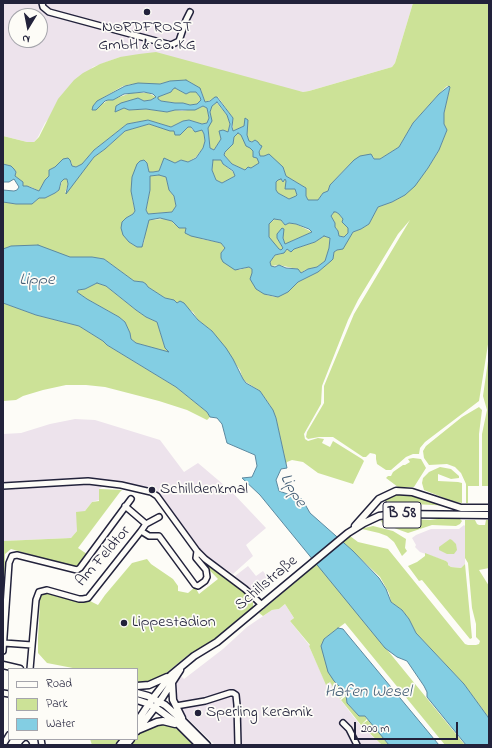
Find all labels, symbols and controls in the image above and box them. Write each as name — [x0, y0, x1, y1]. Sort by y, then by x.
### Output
marker: NORDFROST GmbH & Co. KG — [142, 7, 152, 17]
north arrow — [8, 8, 48, 48]
place label: NORDFROST GmbH & Co. KG — [98, 18, 196, 56]
text: N — [21, 30, 31, 47]
water label: Lippe — [19, 271, 55, 291]
water label: Lippe — [274, 471, 310, 511]
place label: Schilldenkmal — [160, 480, 248, 500]
marker: Schilldenkmal — [147, 485, 157, 495]
road number: B 58 — [383, 502, 421, 528]
street label: Am Feldtor — [72, 523, 136, 591]
street label: Schillstraße — [232, 552, 302, 616]
place label: Lippestadion — [132, 613, 216, 633]
marker: Lippestadion — [119, 618, 129, 628]
legend — [8, 668, 138, 740]
text: Road — [46, 675, 72, 693]
water label: Hafen Wesel — [324, 683, 412, 703]
text: Park — [46, 695, 68, 713]
place label: Sperling Keramik — [206, 703, 313, 723]
marker: Sperling Keramik — [193, 708, 203, 718]
scale bar — [356, 714, 460, 740]
text: Water — [46, 715, 75, 733]
text: 200 m — [361, 720, 390, 738]

